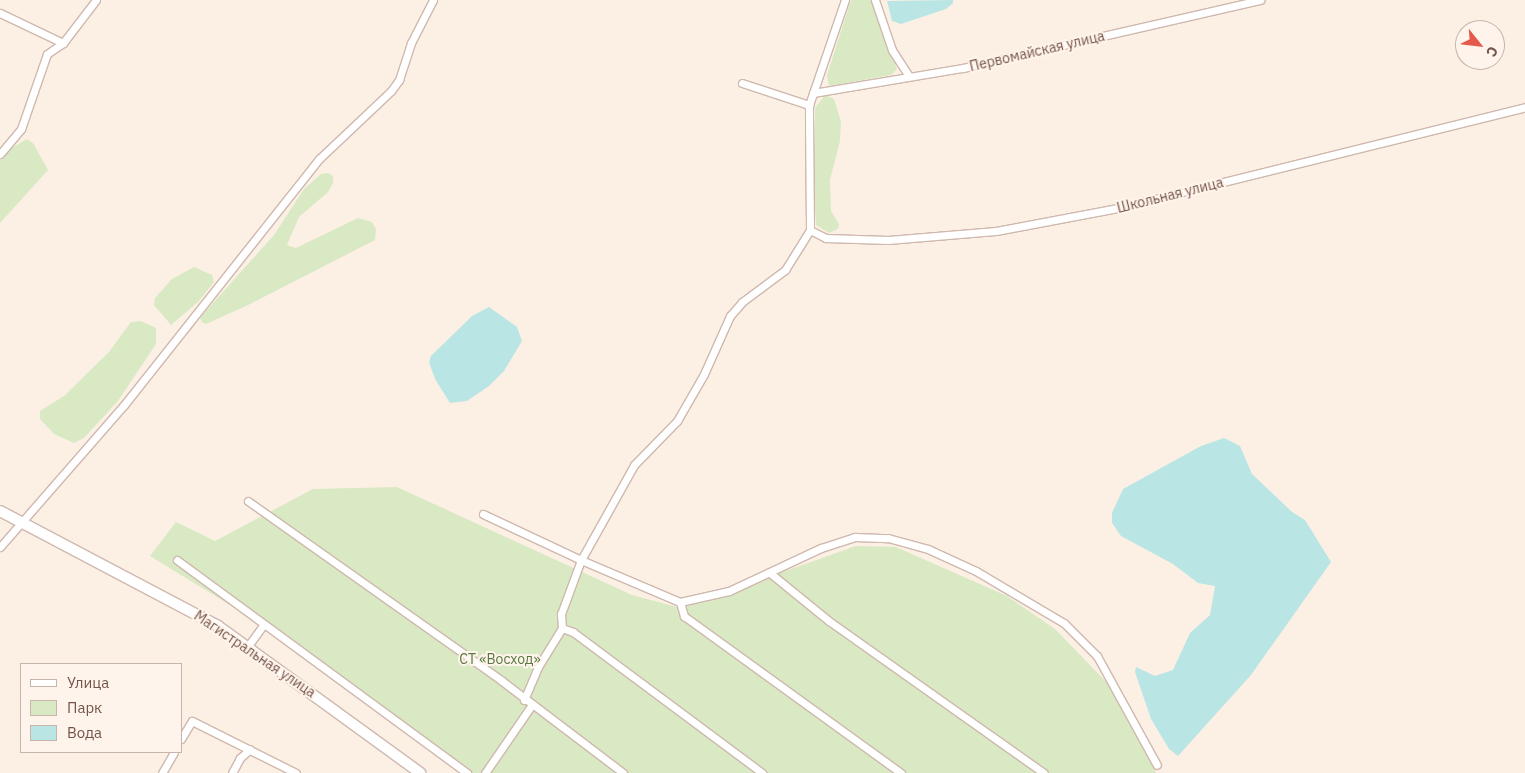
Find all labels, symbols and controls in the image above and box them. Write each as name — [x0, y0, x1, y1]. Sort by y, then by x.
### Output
north arrow — [1455, 20, 1505, 70]
street label: Первомайская улица — [968, 27, 1106, 75]
text: С — [1482, 43, 1502, 60]
street label: Школьная улица — [1115, 174, 1225, 216]
street label: Магистральная улица — [191, 607, 319, 701]
park label: СТ «Восход» — [459, 651, 541, 667]
legend — [20, 663, 182, 753]
text: Улица — [67, 673, 109, 692]
text: Парк — [67, 698, 102, 717]
text: Вода — [67, 723, 102, 742]

